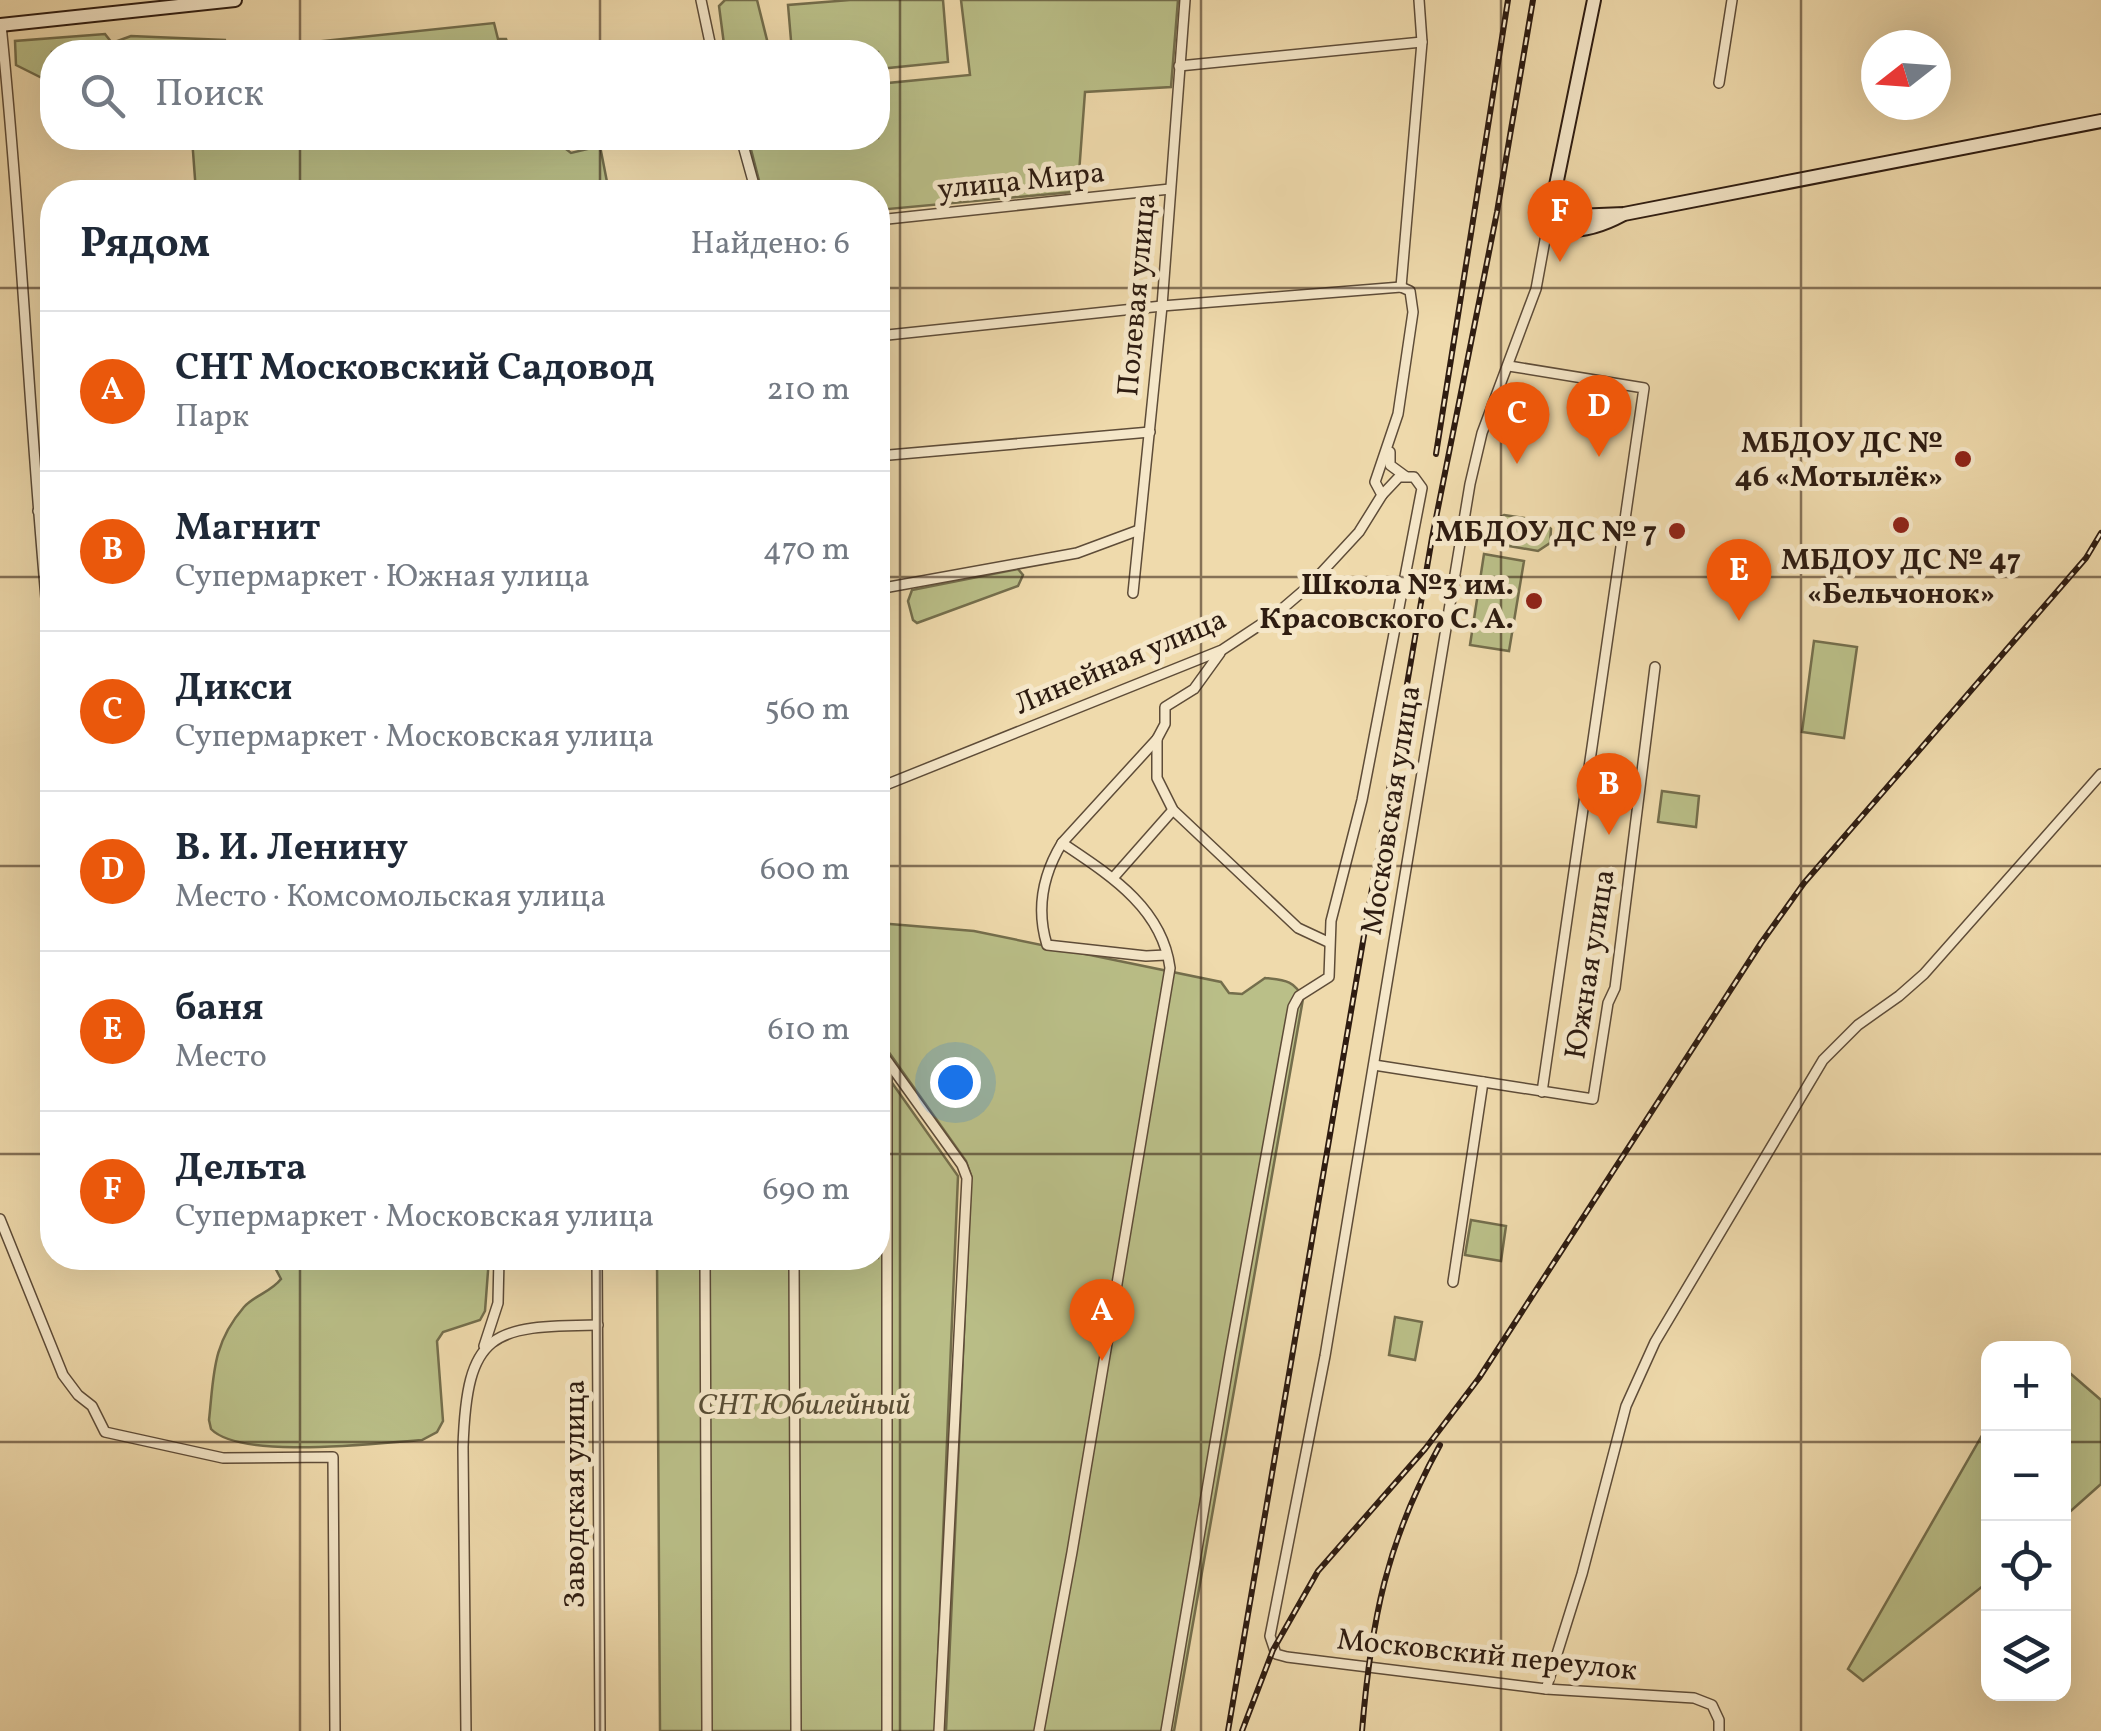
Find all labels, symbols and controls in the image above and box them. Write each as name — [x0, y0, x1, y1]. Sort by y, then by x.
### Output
north arrow — [1861, 30, 1951, 120]
search box — [40, 40, 890, 150]
icon: search — [75, 68, 130, 123]
text: Поиск — [155, 69, 264, 122]
street label: улица Мира — [936, 152, 1107, 212]
pin: F — [1528, 180, 1592, 262]
street label: Полевая улица — [1108, 192, 1168, 398]
text: Рядом — [80, 216, 210, 275]
text: Найдено: 6 — [691, 223, 850, 267]
text: СНТ Московский Садовод — [175, 343, 654, 396]
text: A — [101, 369, 124, 413]
text: 210 m — [766, 369, 850, 413]
pin: D — [1566, 374, 1632, 457]
pin: C — [1484, 382, 1550, 464]
text: Парк — [175, 396, 249, 440]
place label: МБДОУ ДC № 46 «Мотылёк» — [1735, 423, 1943, 499]
marker: МБДОУ ДC № 46 «Мотылёк» — [1952, 448, 1974, 470]
text: Магнит — [175, 503, 321, 556]
place label: МБДОУ ДС № 7 — [1435, 512, 1657, 554]
marker: МБДОУ ДС № 47 «Бельчонок» — [1890, 514, 1912, 536]
marker: МБДОУ ДС № 7 — [1666, 520, 1688, 542]
text: B — [102, 529, 123, 573]
text: 470 m — [763, 529, 850, 573]
pin: E — [1706, 538, 1772, 621]
place label: МБДОУ ДС № 47 «Бельчонок» — [1781, 540, 2021, 616]
text: Супермаркет · Южная улица — [175, 556, 590, 600]
place label: Школа №3 им. Красовского С. А. — [1259, 565, 1514, 641]
marker: Школа №3 им. Красовского С. А. — [1523, 590, 1545, 612]
street label: Линейная улица — [1008, 599, 1233, 726]
text: Дикси — [175, 663, 293, 716]
street label: Московская улица — [1352, 683, 1432, 938]
text: C — [102, 689, 123, 733]
text: 560 m — [764, 689, 850, 733]
text: Супермаркет · Московская улица — [175, 716, 654, 760]
pin: B — [1576, 752, 1642, 835]
text: В. И. Ленину — [175, 823, 408, 876]
text: D — [101, 849, 124, 893]
text: 600 m — [760, 849, 850, 893]
street label: Южная улица — [1555, 866, 1627, 1062]
text: Место · Комсомольская улица — [175, 876, 606, 920]
text: баня — [175, 983, 264, 1036]
text: E — [102, 1009, 123, 1053]
text: 610 m — [767, 1009, 850, 1053]
text: Место — [175, 1036, 267, 1080]
your location — [930, 1057, 981, 1108]
text: Дельта — [175, 1143, 307, 1196]
text: F — [103, 1169, 122, 1213]
text: 690 m — [763, 1169, 850, 1213]
text: Супермаркет · Московская улица — [175, 1196, 654, 1240]
pin: A — [1070, 1278, 1134, 1361]
map controls — [1981, 1341, 2071, 1701]
button: + — [1981, 1341, 2071, 1431]
street label: Заводская улица — [555, 1380, 597, 1608]
park label: СНТ Юбилейный — [697, 1385, 911, 1427]
button: − — [1981, 1431, 2071, 1521]
button: locate — [1981, 1521, 2071, 1611]
button: layers — [1981, 1611, 2071, 1701]
street label: Московский переулок — [1335, 1619, 1639, 1693]

